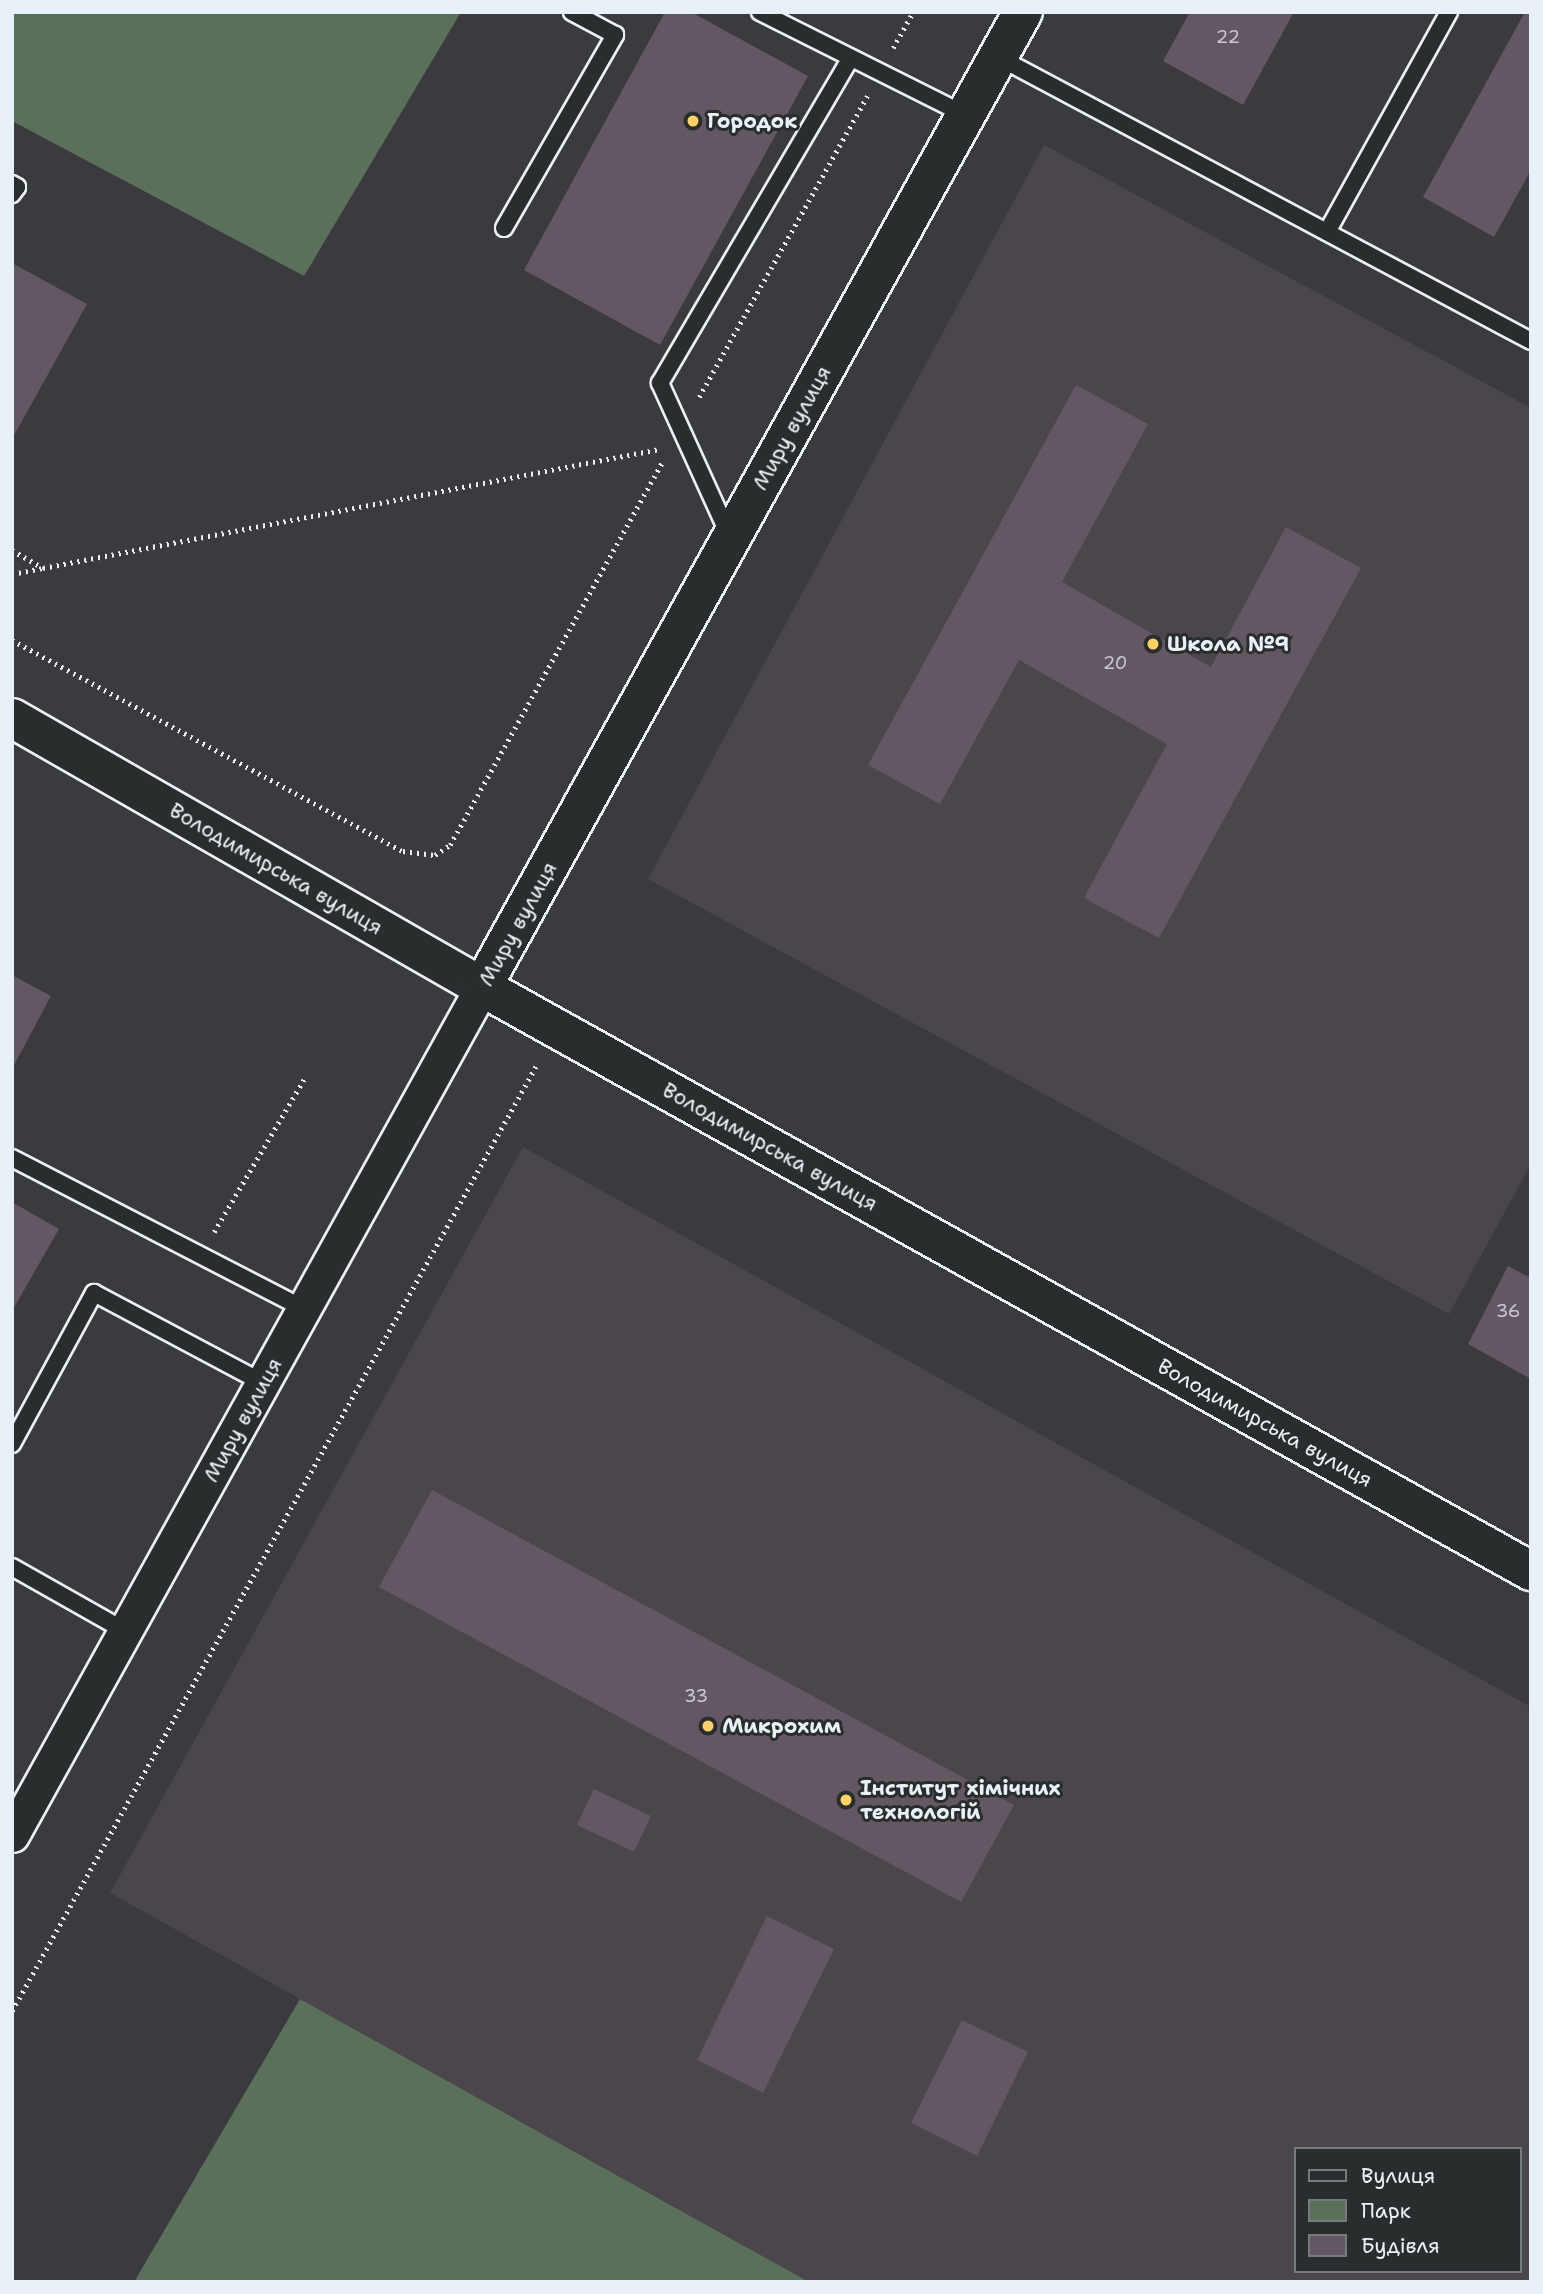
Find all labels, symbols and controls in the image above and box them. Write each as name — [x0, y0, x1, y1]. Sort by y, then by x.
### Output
house number: 22 — [1216, 26, 1240, 48]
place label: Городок — [707, 108, 797, 134]
marker: Городок — [685, 113, 701, 129]
street label: Миру вулиця — [748, 362, 836, 494]
place label: Школа №9 — [1167, 631, 1289, 657]
marker: Школа №9 — [1145, 636, 1161, 652]
house number: 20 — [1103, 652, 1127, 674]
street label: Володимирська вулиця — [165, 798, 387, 940]
street label: Миру вулиця — [474, 858, 562, 990]
street label: Володимирська вулиця — [658, 1077, 882, 1217]
house number: 36 — [1496, 1300, 1520, 1322]
street label: Володимирська вулиця — [1153, 1353, 1377, 1493]
street label: Миру вулиця — [199, 1354, 287, 1486]
house number: 33 — [684, 1685, 708, 1707]
place label: Микрохим — [722, 1713, 841, 1739]
marker: Микрохим — [700, 1718, 716, 1734]
place label: Інститут хімічних технологій — [860, 1775, 1061, 1825]
marker: Інститут хімічних технологій — [838, 1792, 854, 1808]
legend — [1294, 2147, 1522, 2273]
text: Вулиця — [1361, 2162, 1435, 2190]
text: Парк — [1361, 2197, 1411, 2225]
text: Будівля — [1361, 2232, 1440, 2260]

